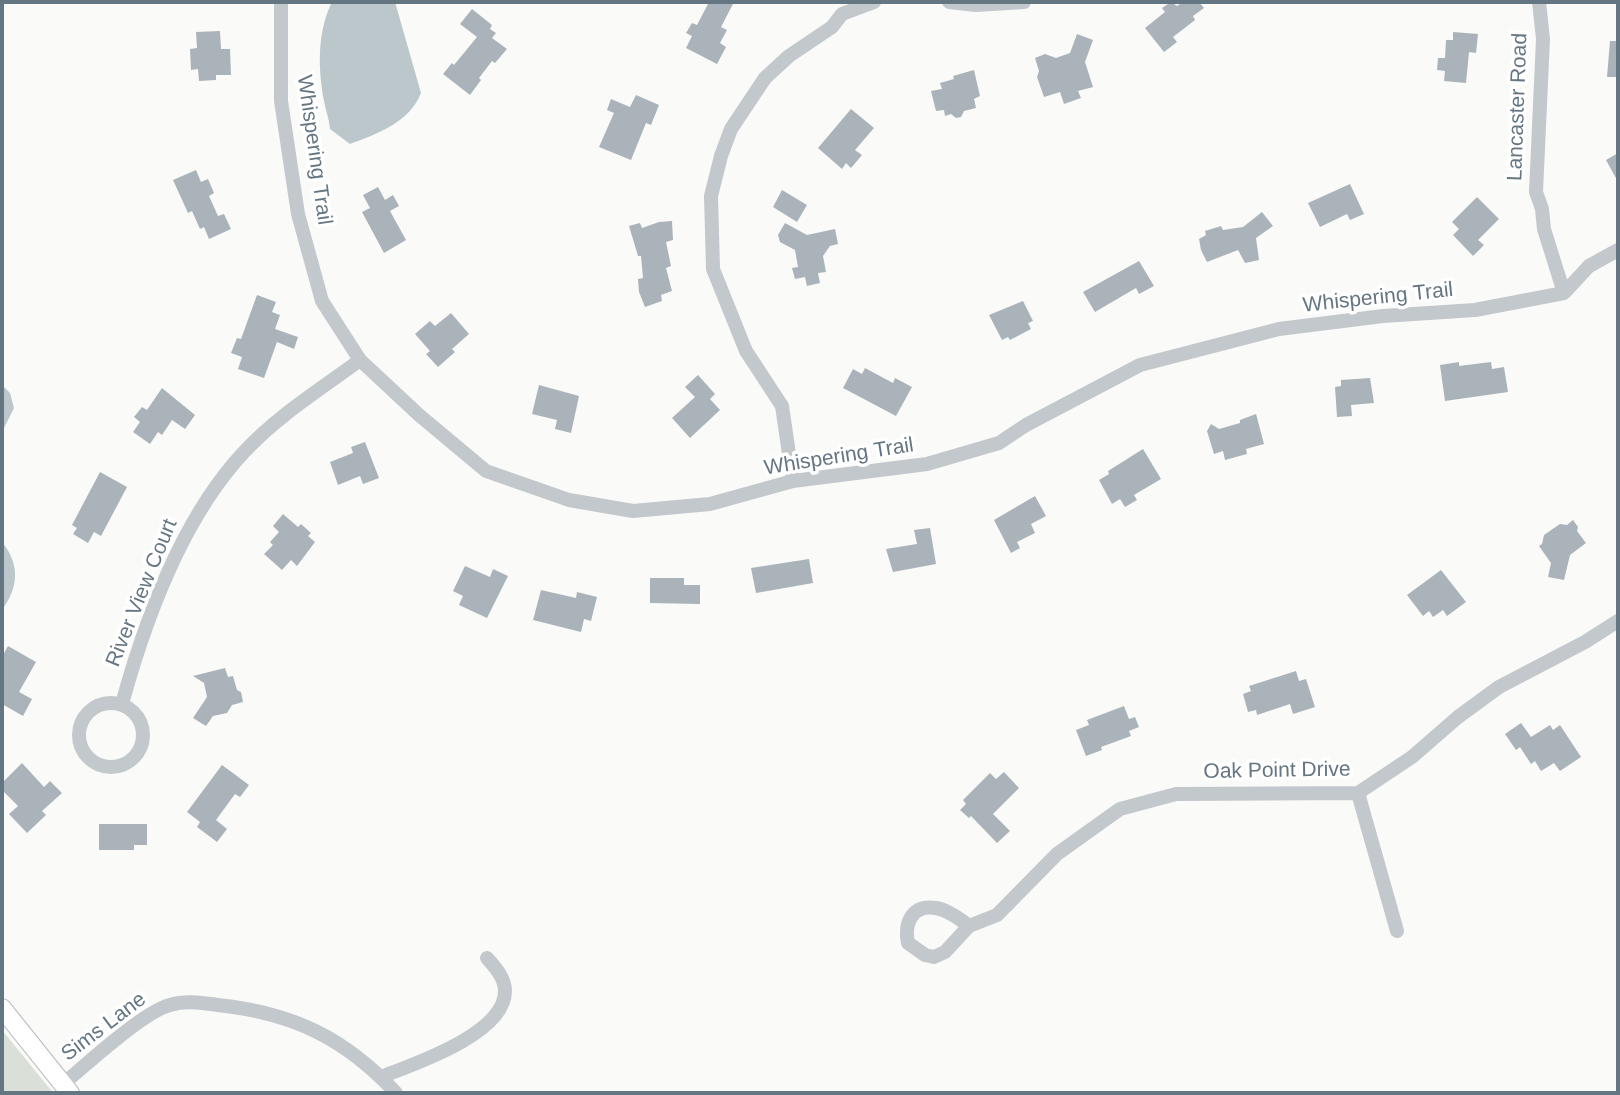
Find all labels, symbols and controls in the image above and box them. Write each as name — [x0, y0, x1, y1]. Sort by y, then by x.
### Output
street label: Lancaster Road — [1503, 32, 1533, 182]
street label: Whispering Trail — [291, 74, 337, 226]
street label: Whispering Trail — [1302, 278, 1454, 318]
street label: Whispering Trail — [762, 433, 916, 481]
street label: River View Court — [101, 515, 183, 671]
street label: Oak Point Drive — [1203, 757, 1351, 785]
street label: Sims Lane — [57, 987, 151, 1067]

